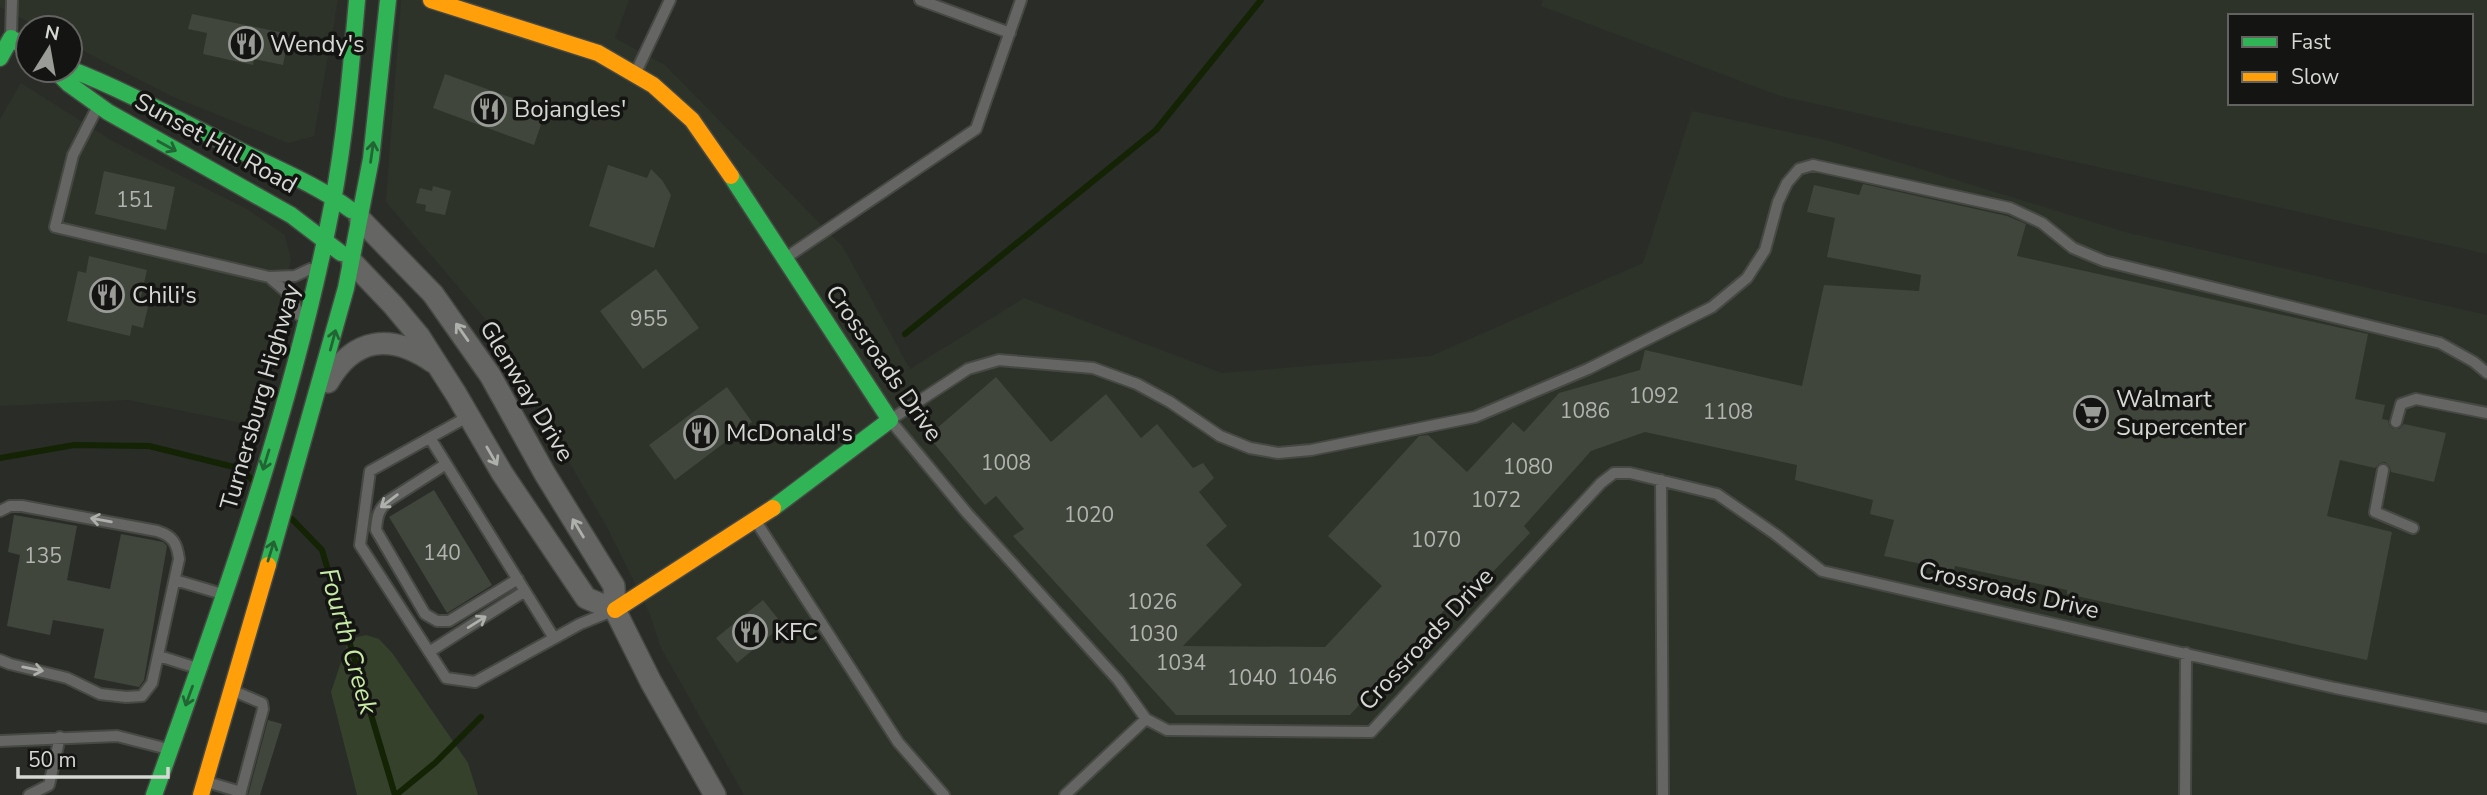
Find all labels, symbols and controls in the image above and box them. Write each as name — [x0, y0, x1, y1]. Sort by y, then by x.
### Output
north arrow — [14, 14, 84, 84]
legend — [2228, 14, 2473, 105]
text: N — [43, 19, 62, 47]
restaurant icon: Wendy's — [227, 25, 265, 63]
place label: Wendy's — [270, 28, 365, 60]
text: Fast — [2291, 28, 2331, 56]
text: Slow — [2291, 63, 2340, 91]
street label: Sunset Hill Road — [129, 85, 303, 201]
restaurant icon: Bojangles' — [470, 90, 508, 128]
place label: Bojangles' — [514, 93, 626, 125]
one-way arrow — [156, 140, 177, 153]
one-way arrow — [365, 141, 378, 164]
house number: 151 — [116, 186, 154, 214]
restaurant icon: Chili's — [88, 276, 126, 314]
street label: Crossroads Drive — [818, 278, 950, 448]
place label: Chili's — [132, 279, 197, 311]
street label: Turnersburg Highway — [212, 280, 308, 514]
house number: 955 — [630, 305, 668, 333]
street label: Glenway Drive — [472, 315, 582, 467]
one-way arrow — [455, 323, 469, 342]
one-way arrow — [327, 329, 340, 351]
house number: 1092 — [1629, 382, 1679, 410]
place label: Walmart Supercenter — [2116, 383, 2247, 443]
supermarket icon: Walmart Supercenter — [2072, 394, 2110, 432]
house number: 1086 — [1560, 397, 1610, 425]
house number: 1108 — [1703, 398, 1753, 426]
restaurant icon: McDonald's — [682, 414, 720, 452]
place label: McDonald's — [726, 417, 853, 449]
one-way arrow — [485, 445, 499, 465]
one-way arrow — [259, 449, 272, 471]
house number: 1008 — [981, 449, 1031, 477]
house number: 1080 — [1503, 453, 1553, 481]
house number: 1072 — [1471, 486, 1521, 514]
one-way arrow — [381, 494, 399, 509]
house number: 1020 — [1064, 501, 1114, 529]
one-way arrow — [90, 513, 113, 526]
one-way arrow — [571, 518, 585, 538]
house number: 1070 — [1411, 526, 1461, 554]
house number: 140 — [423, 539, 461, 567]
one-way arrow — [266, 540, 279, 562]
house number: 135 — [24, 542, 62, 570]
street label: Crossroads Drive — [1916, 554, 2102, 626]
street label: Crossroads Drive — [1352, 561, 1500, 717]
water label: Fourth Creek — [311, 564, 386, 719]
house number: 1026 — [1127, 588, 1177, 616]
restaurant icon: KFC — [731, 613, 769, 651]
one-way arrow — [467, 614, 486, 629]
place label: KFC — [774, 616, 818, 648]
house number: 1030 — [1128, 620, 1178, 648]
house number: 1034 — [1156, 649, 1206, 677]
one-way arrow — [21, 663, 44, 676]
house number: 1046 — [1287, 663, 1337, 691]
house number: 1040 — [1227, 664, 1277, 692]
one-way arrow — [182, 684, 194, 706]
scale bar — [18, 736, 168, 780]
text: 50 m — [28, 746, 77, 774]

